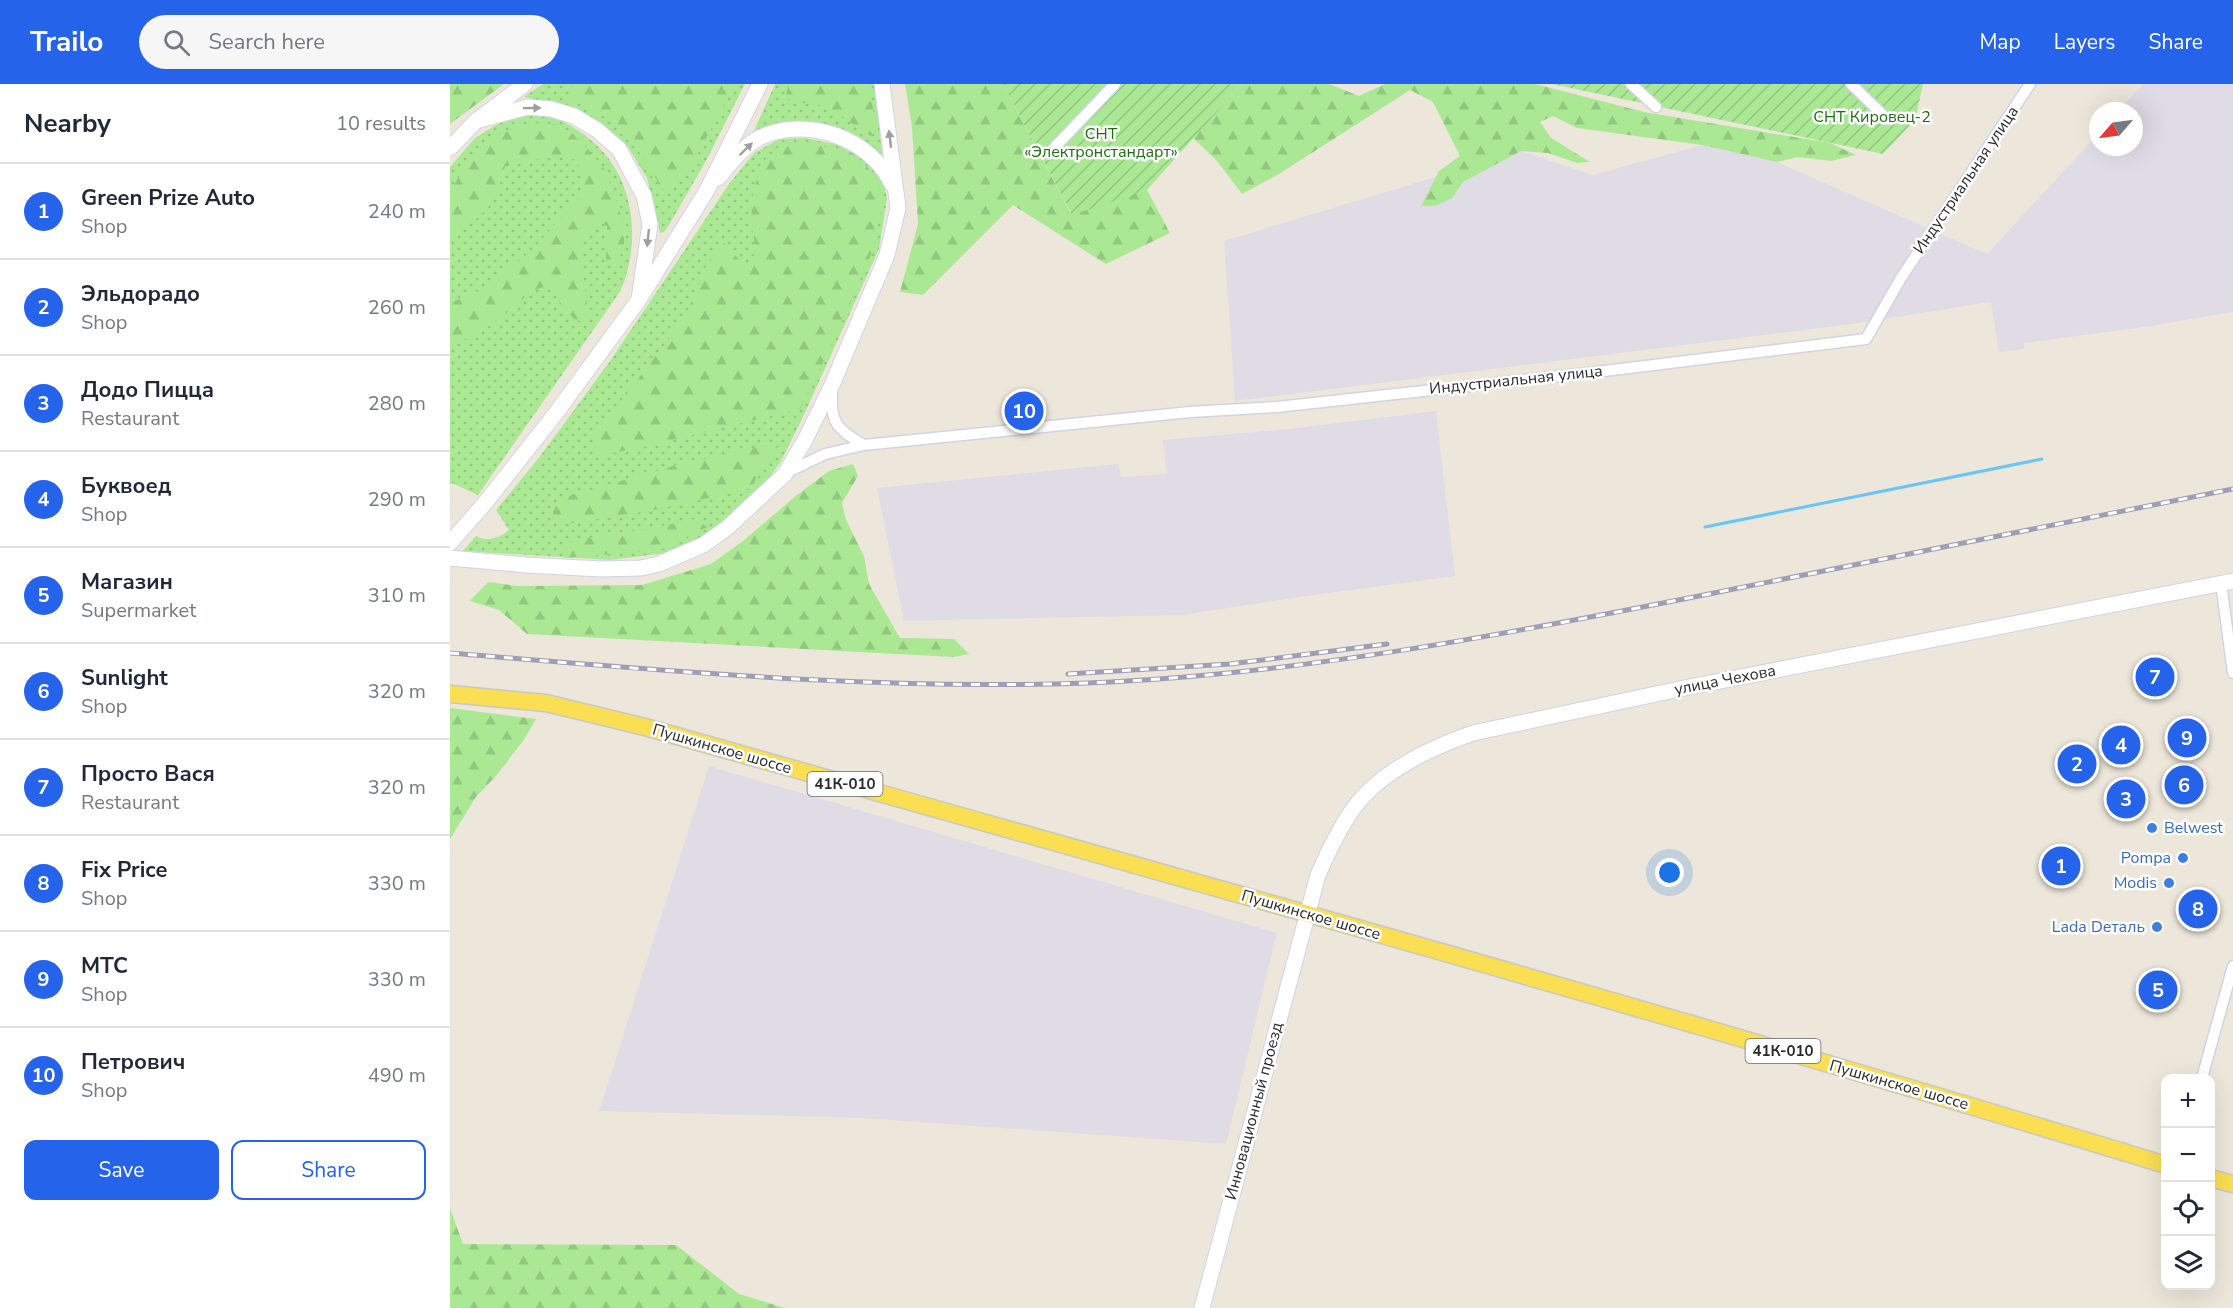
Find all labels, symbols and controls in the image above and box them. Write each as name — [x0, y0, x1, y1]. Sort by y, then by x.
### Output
search box — [139, 15, 559, 69]
text: Trailo — [30, 23, 103, 61]
icon: search — [160, 26, 193, 59]
text: Search here — [208, 27, 325, 57]
text: Map — [1979, 28, 2021, 56]
text: Layers — [2054, 28, 2115, 56]
text: Share — [2148, 28, 2203, 56]
street label: Индустриальная улица — [1908, 102, 2024, 258]
north arrow — [2089, 102, 2143, 156]
one-way arrow — [523, 103, 542, 113]
text: Nearby — [24, 106, 111, 141]
park label: СНТ Кировец-2 — [1813, 106, 1931, 128]
text: 10 results — [336, 110, 426, 137]
park label: СНТ «Электронстандарт» — [1024, 123, 1178, 163]
one-way arrow — [885, 130, 894, 149]
one-way arrow — [738, 142, 753, 156]
text: Green Prize Auto — [81, 183, 255, 213]
text: 1 — [38, 198, 50, 225]
text: 240 m — [368, 198, 426, 225]
text: Shop — [81, 213, 127, 240]
one-way arrow — [643, 229, 653, 248]
text: Эльдорадо — [81, 279, 200, 309]
text: 2 — [38, 294, 50, 321]
text: 260 m — [368, 294, 426, 321]
text: Shop — [81, 309, 127, 336]
street label: Индустриальная улица — [1428, 360, 1604, 400]
text: Додо Пицца — [81, 375, 214, 405]
pin: 10 — [1004, 388, 1044, 434]
text: 3 — [38, 390, 50, 417]
text: 280 m — [368, 390, 426, 417]
text: Restaurant — [81, 405, 179, 432]
text: Буквоед — [81, 471, 171, 501]
text: 4 — [38, 486, 50, 513]
text: 290 m — [368, 486, 426, 513]
text: Shop — [81, 501, 127, 528]
text: Магазин — [81, 567, 173, 597]
text: 5 — [38, 582, 50, 609]
text: 310 m — [368, 582, 426, 609]
text: Supermarket — [81, 597, 196, 624]
pin: 7 — [2136, 654, 2174, 700]
street label: улица Чехова — [1672, 659, 1778, 701]
text: Sunlight — [81, 663, 168, 693]
text: 6 — [38, 678, 50, 705]
text: 320 m — [368, 678, 426, 705]
text: Shop — [81, 693, 127, 720]
pin: 9 — [2168, 716, 2206, 760]
street label: Пушкинское шоссе — [650, 719, 794, 779]
pin: 4 — [2102, 722, 2140, 768]
pin: 2 — [2058, 742, 2096, 786]
text: Просто Вася — [81, 759, 215, 789]
pin: 6 — [2164, 762, 2204, 808]
road number: 41К-010 — [808, 772, 882, 796]
text: 7 — [38, 774, 50, 801]
text: 320 m — [368, 774, 426, 801]
pin: 3 — [2106, 776, 2146, 822]
text: Restaurant — [81, 789, 179, 816]
place label: Belwest — [2164, 817, 2223, 839]
marker: Belwest — [2145, 821, 2159, 835]
pin: 1 — [2042, 844, 2080, 888]
place label: Pompa — [2121, 847, 2171, 869]
marker: Pompa — [2176, 851, 2190, 865]
text: Fix Price — [81, 855, 167, 885]
your location — [1655, 858, 1684, 887]
text: 8 — [38, 870, 50, 897]
text: 330 m — [368, 870, 426, 897]
place label: Modis — [2114, 872, 2157, 894]
marker: Modis — [2162, 876, 2176, 890]
text: Shop — [81, 885, 127, 912]
street label: Пушкинское шоссе — [1239, 885, 1383, 945]
pin: 8 — [2178, 886, 2218, 932]
place label: Lada Dеталь — [2052, 916, 2145, 938]
marker: Lada Dеталь — [2150, 920, 2164, 934]
text: МТС — [81, 951, 128, 981]
text: 9 — [38, 966, 50, 993]
text: 330 m — [368, 966, 426, 993]
pin: 5 — [2138, 968, 2178, 1012]
text: Shop — [81, 981, 127, 1008]
street label: Инновационный проезд — [1220, 1019, 1288, 1202]
road number: 41К-010 — [1746, 1039, 1820, 1063]
text: Петрович — [81, 1047, 185, 1077]
street label: Пушкинское шоссе — [1827, 1055, 1971, 1115]
text: 10 — [32, 1062, 56, 1089]
text: 490 m — [368, 1062, 426, 1089]
map controls — [2161, 1074, 2215, 1290]
button: + — [2161, 1074, 2215, 1128]
text: Shop — [81, 1077, 127, 1104]
button: − — [2161, 1128, 2215, 1182]
button: Save — [24, 1140, 219, 1200]
button: Share — [231, 1140, 426, 1200]
button: locate — [2161, 1182, 2215, 1236]
button: layers — [2161, 1236, 2215, 1290]

